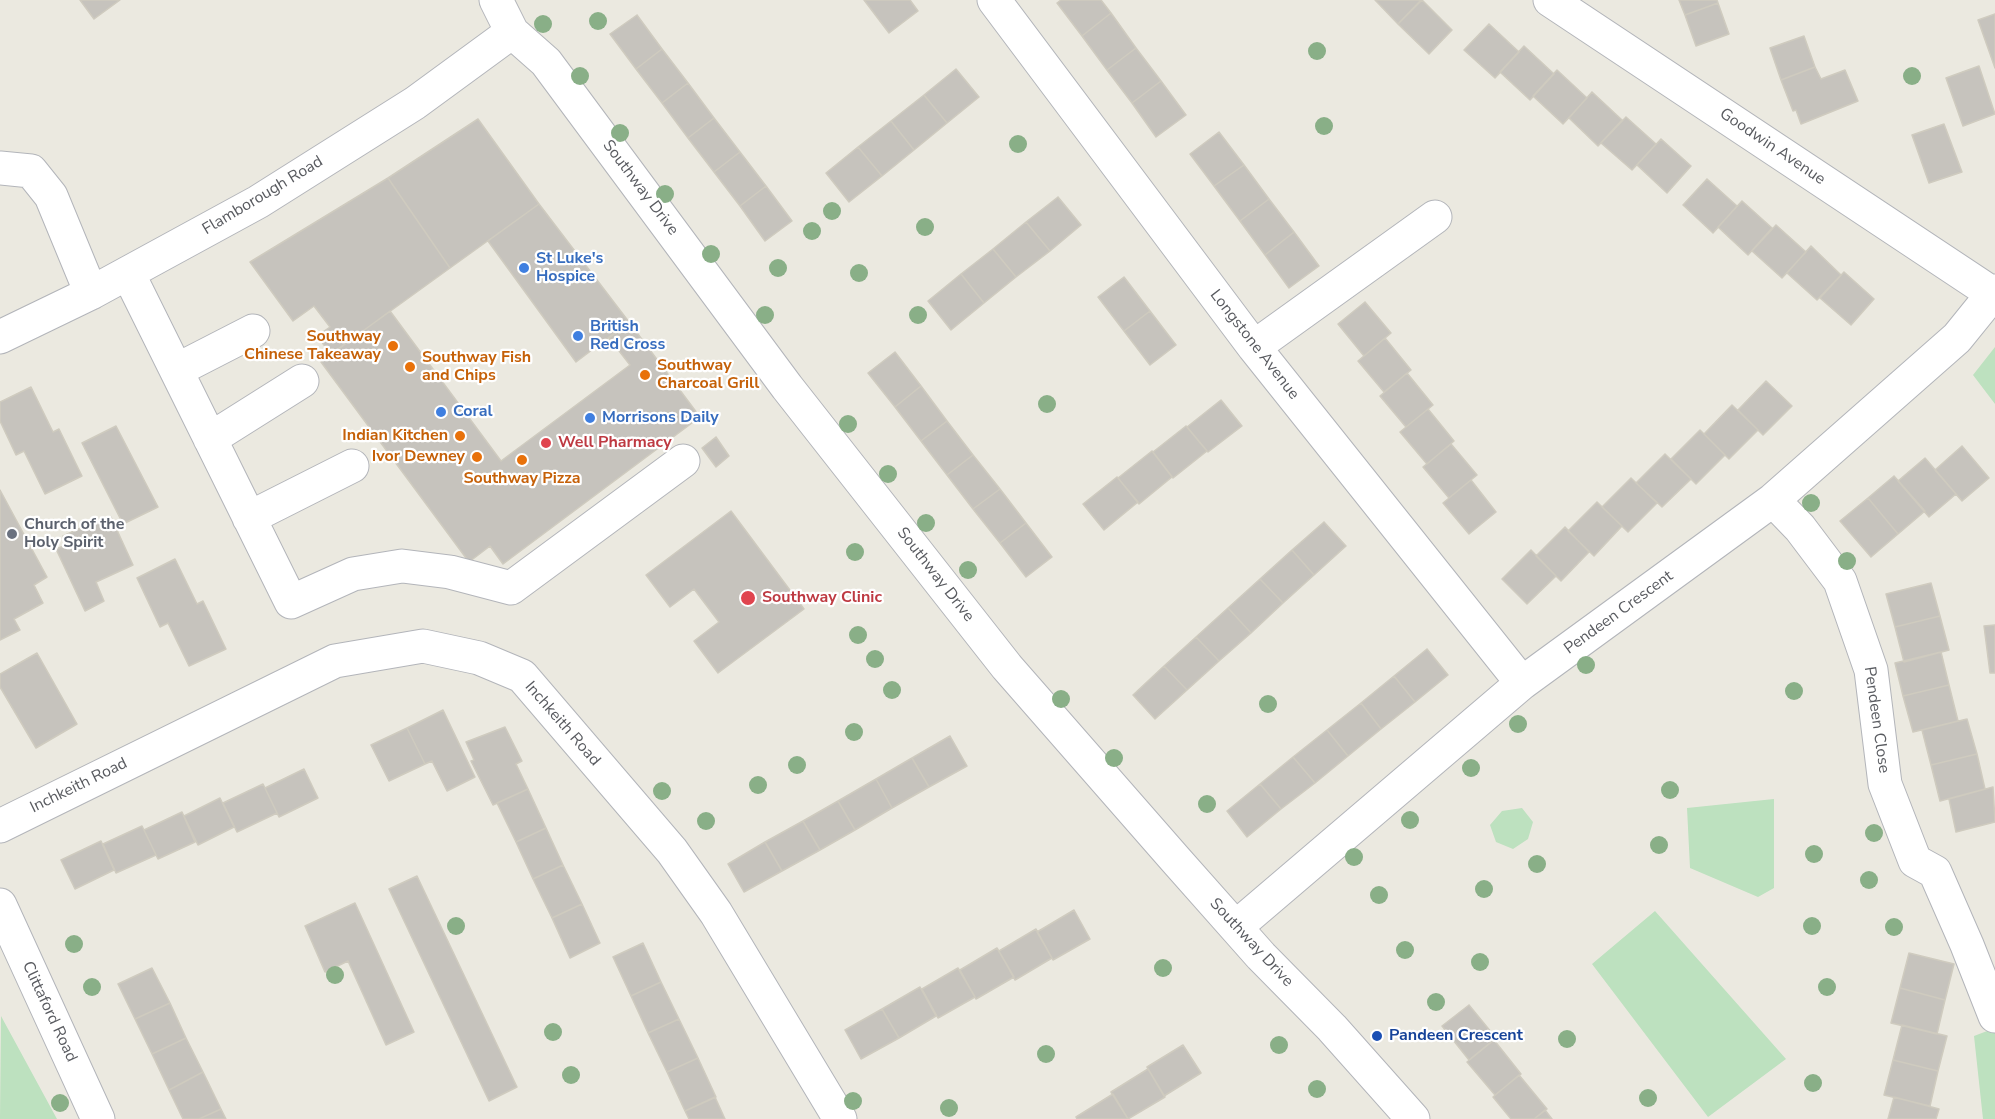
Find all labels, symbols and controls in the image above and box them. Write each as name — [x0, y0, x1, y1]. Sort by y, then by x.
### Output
street label: Goodwin Avenue — [1715, 104, 1829, 190]
street label: Southway Drive — [598, 137, 682, 239]
street label: Flamborough Road — [199, 152, 327, 240]
place label: St Luke's Hospice — [536, 249, 603, 287]
marker: St Luke's Hospice — [517, 261, 531, 275]
street label: Longstone Avenue — [1205, 286, 1303, 404]
place label: British Red Cross — [590, 317, 665, 355]
place label: Southway Chinese Takeaway — [244, 327, 381, 365]
marker: British Red Cross — [571, 329, 585, 343]
marker: Southway Chinese Takeaway — [386, 339, 400, 353]
place label: Southway Fish and Chips — [422, 348, 531, 386]
place label: Southway Charcoal Grill — [657, 356, 759, 394]
marker: Southway Fish and Chips — [403, 360, 417, 374]
marker: Southway Charcoal Grill — [638, 368, 652, 382]
place label: Coral — [453, 402, 493, 422]
marker: Coral — [434, 405, 448, 419]
place label: Morrisons Daily — [602, 408, 719, 428]
marker: Morrisons Daily — [583, 411, 597, 425]
place label: Indian Kitchen — [342, 426, 448, 446]
marker: Indian Kitchen — [453, 429, 467, 443]
place label: Well Pharmacy — [558, 433, 672, 453]
marker: Well Pharmacy — [539, 436, 553, 450]
place label: Ivor Dewney — [372, 447, 465, 467]
marker: Ivor Dewney — [470, 450, 484, 464]
marker: Southway Pizza — [515, 453, 529, 467]
place label: Southway Pizza — [463, 469, 581, 489]
place label: Church of the Holy Spirit — [24, 515, 124, 553]
street label: Southway Drive — [892, 524, 978, 626]
marker: Church of the Holy Spirit — [5, 527, 19, 541]
street label: Pendeen Crescent — [1561, 567, 1677, 659]
place label: Southway Clinic — [762, 588, 882, 608]
marker: Southway Clinic — [739, 589, 757, 607]
street label: Pendeen Close — [1859, 665, 1893, 775]
street label: Inchkeith Road — [520, 678, 604, 770]
street label: Inchkeith Road — [27, 754, 131, 818]
street label: Southway Drive — [1205, 895, 1297, 991]
street label: Clittaford Road — [17, 959, 81, 1065]
place label: Pandeen Crescent — [1389, 1026, 1523, 1046]
marker: Pandeen Crescent — [1370, 1029, 1384, 1043]

